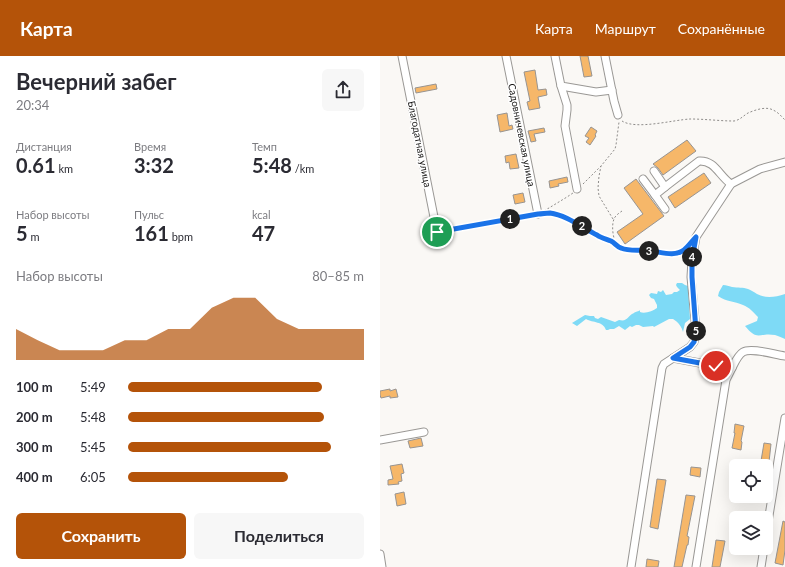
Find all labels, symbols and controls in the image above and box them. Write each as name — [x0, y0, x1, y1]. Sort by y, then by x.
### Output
text: Карта — [20, 17, 73, 40]
text: Карта — [535, 20, 573, 37]
text: Маршрут — [595, 20, 656, 37]
text: Сохранённые — [678, 20, 765, 37]
text: Вечерний забег — [16, 68, 177, 95]
button: share — [322, 69, 364, 111]
street label: Садовничевская улица — [506, 82, 538, 188]
text: 20:34 — [16, 97, 49, 113]
street label: Благодатная улица — [406, 100, 434, 188]
text: Дистанция — [16, 140, 72, 153]
text: Время — [134, 140, 166, 153]
text: Темп — [252, 140, 277, 153]
text: 0.61 — [16, 153, 56, 177]
text: 3:32 — [134, 153, 174, 177]
text: 5:48 — [252, 153, 292, 177]
text: km — [56, 162, 73, 175]
text: /km — [292, 162, 314, 175]
text: Набор высоты — [16, 208, 89, 221]
text: Пульс — [134, 208, 164, 221]
text: kcal — [252, 208, 271, 221]
pin: 1 — [500, 209, 520, 229]
text: 1 — [507, 212, 513, 225]
pin — [420, 215, 454, 249]
pin: 2 — [572, 216, 592, 236]
text: 2 — [579, 219, 585, 232]
text: 5 — [16, 221, 28, 245]
text: 161 — [134, 221, 169, 245]
text: 47 — [252, 221, 275, 245]
icon: arrive — [426, 221, 448, 243]
text: m — [28, 230, 39, 243]
text: bpm — [169, 230, 193, 243]
pin: 3 — [639, 241, 659, 261]
text: 3 — [646, 244, 652, 257]
pin: 4 — [682, 247, 702, 267]
text: 4 — [689, 250, 695, 263]
text: Набор высоты — [16, 268, 103, 284]
text: 80–85 m — [312, 268, 364, 284]
pin: 5 — [686, 321, 706, 341]
text: 5 — [693, 324, 699, 337]
pin — [699, 349, 733, 383]
icon: check — [705, 355, 727, 377]
text: 100 m — [16, 379, 53, 395]
text: 5:49 — [80, 379, 106, 395]
text: 200 m — [16, 409, 53, 425]
text: 5:48 — [80, 409, 106, 425]
text: 300 m — [16, 439, 53, 455]
text: 5:45 — [80, 439, 106, 455]
map controls — [729, 459, 773, 555]
button: locate — [729, 459, 773, 503]
text: 400 m — [16, 469, 53, 485]
text: 6:05 — [80, 469, 106, 485]
button: layers — [729, 511, 773, 555]
button: Сохранить — [16, 513, 186, 559]
button: Поделиться — [194, 513, 364, 559]

